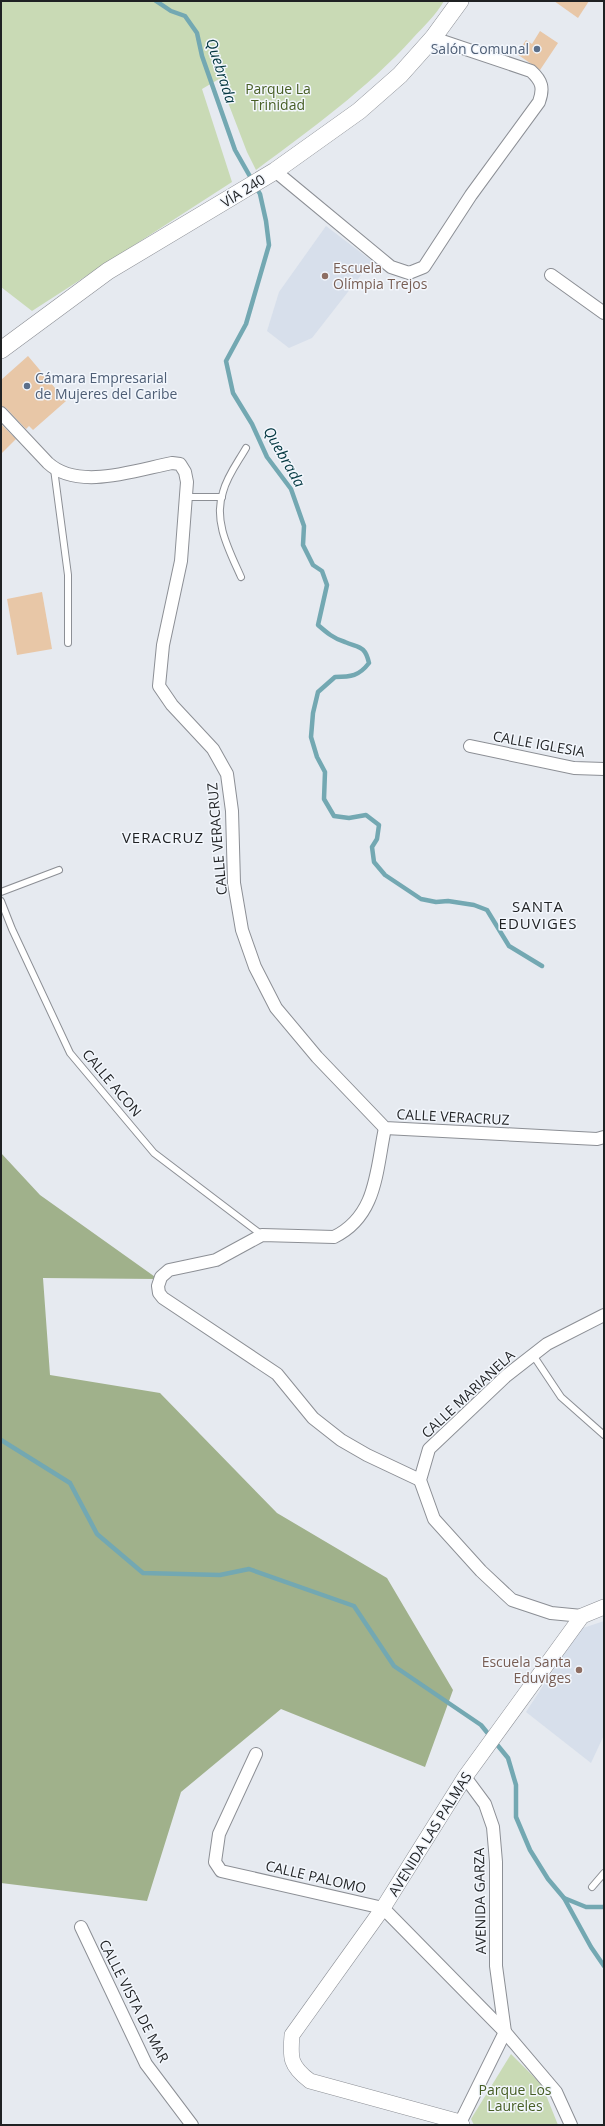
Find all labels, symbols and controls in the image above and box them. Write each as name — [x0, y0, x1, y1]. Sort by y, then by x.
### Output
water label: Quebrada — [202, 36, 242, 106]
place label: Salón Comunal — [431, 39, 529, 58]
marker: Salón Comunal — [532, 44, 542, 54]
park label: Parque La Trinidad — [245, 79, 311, 114]
street label: VÍA 240 — [217, 170, 268, 212]
place label: Escuela Olímpia Trejos — [333, 258, 428, 293]
marker: Escuela Olímpia Trejos — [320, 271, 330, 281]
place label: Cámara Empresarial de Mujeres del Caribe — [35, 368, 178, 403]
marker: Cámara Empresarial de Mujeres del Caribe — [22, 381, 32, 391]
water label: Quebrada — [259, 422, 311, 491]
street label: CALLE IGLESIA — [491, 726, 587, 761]
street label: CALLE VERACRUZ — [202, 782, 231, 896]
district label: VERACRUZ — [122, 827, 204, 847]
district label: SANTA EDUVIGES — [499, 896, 577, 933]
street label: CALLE ACON — [78, 1045, 146, 1121]
street label: CALLE VERACRUZ — [396, 1104, 510, 1129]
street label: CALLE MARIANELA — [417, 1345, 519, 1442]
place label: Escuela Santa Eduviges — [482, 1652, 571, 1687]
marker: Escuela Santa Eduviges — [574, 1665, 584, 1675]
street label: AVENIDA LAS PALMAS — [384, 1768, 476, 1900]
street label: AVENIDA GARZA — [469, 1847, 490, 1954]
street label: CALLE PALOMO — [264, 1856, 368, 1897]
street label: CALLE VISTA DE MAR — [95, 1936, 174, 2066]
park label: Parque Los Laureles — [479, 2080, 552, 2115]

